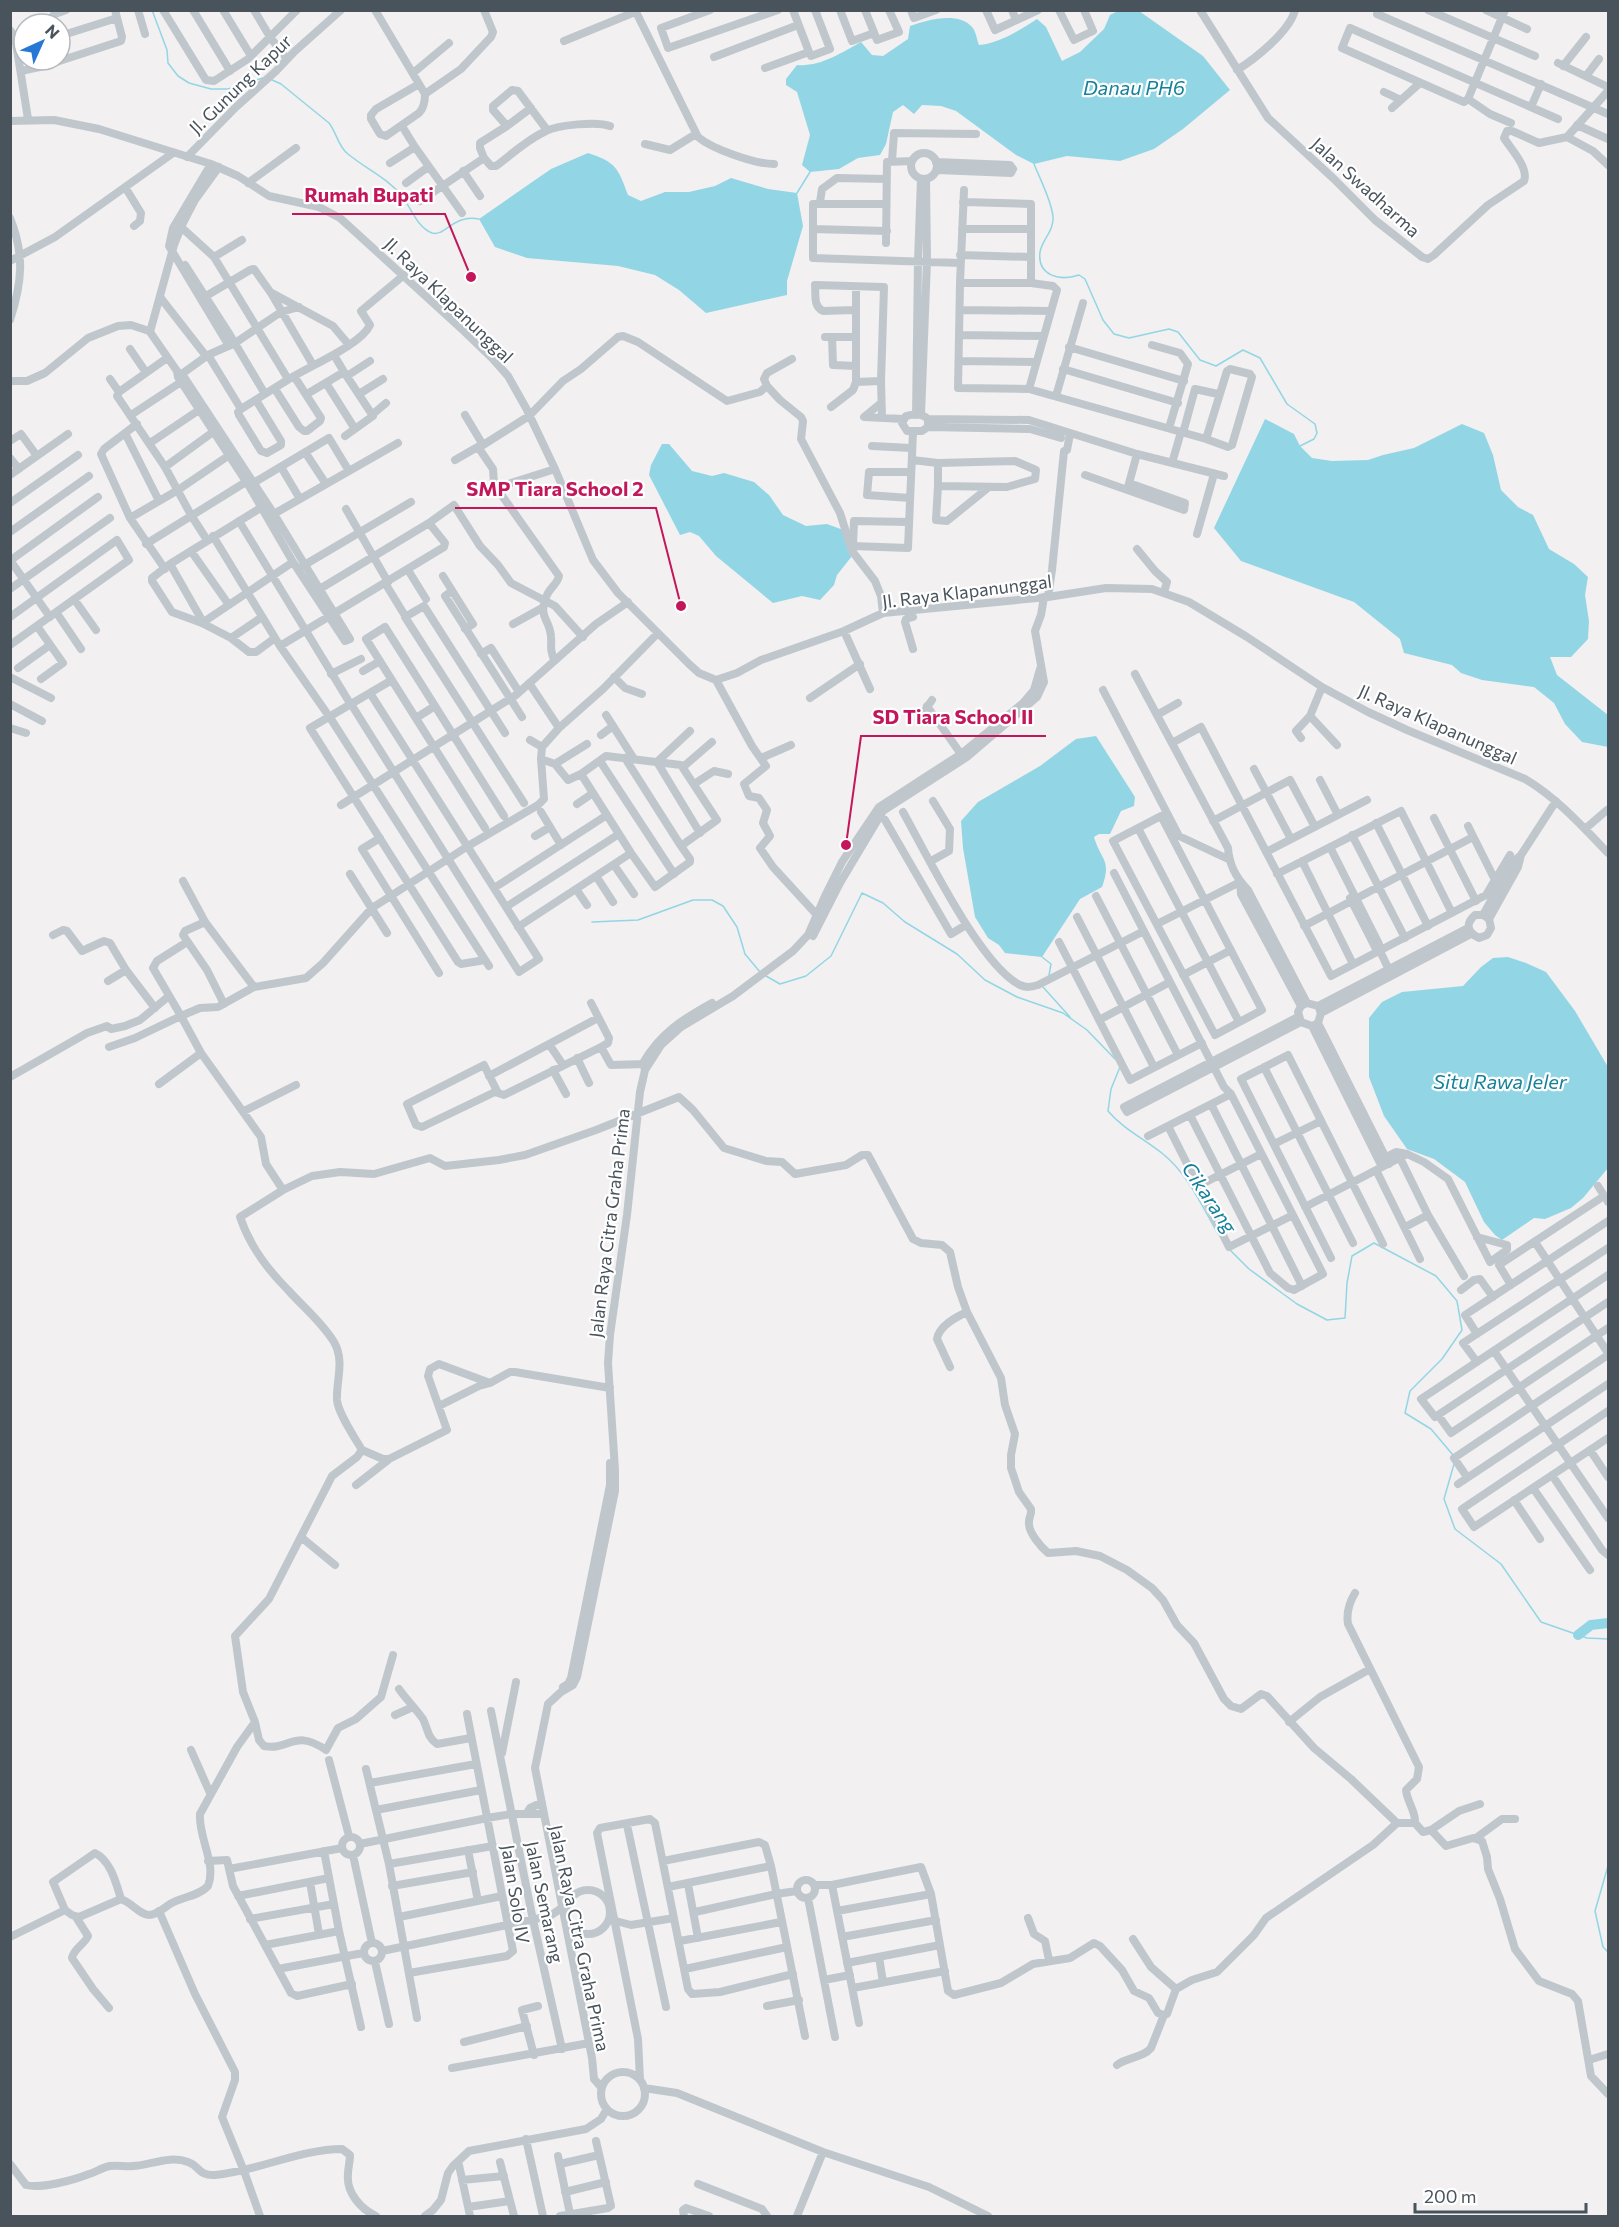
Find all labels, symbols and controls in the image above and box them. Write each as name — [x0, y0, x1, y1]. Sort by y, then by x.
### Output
north arrow — [12, 12, 72, 72]
text: N — [42, 20, 64, 42]
street label: Jl. Gunung Kapur — [184, 30, 296, 138]
water label: Danau PH6 — [1083, 75, 1185, 99]
street label: Jalan Swadharma — [1307, 132, 1425, 242]
callout: Rumah Bupati — [292, 176, 445, 214]
text: Rumah Bupati — [304, 182, 434, 206]
street label: Jl. Raya Klapanunggal — [380, 233, 518, 367]
callout: SMP Tiara School 2 — [455, 470, 656, 508]
text: SMP Tiara School 2 — [466, 476, 644, 500]
street label: Jl. Raya Klapanunggal — [881, 570, 1053, 612]
street label: Jl. Raya Klapanunggal — [1355, 679, 1521, 769]
callout: SD Tiara School II — [861, 698, 1046, 736]
text: SD Tiara School II — [873, 704, 1033, 728]
water label: Situ Rawa Jeler — [1433, 1069, 1568, 1093]
street label: Jalan Raya Citra Graha Prima — [584, 1107, 634, 1339]
water label: Cikarang — [1178, 1157, 1243, 1238]
street label: Jalan Raya Citra Graha Prima — [545, 1823, 615, 2053]
street label: Jalan Semarang — [521, 1839, 569, 1965]
street label: Jalan Solo IV — [497, 1843, 535, 1945]
scale bar — [1415, 2176, 1586, 2214]
text: 200 m — [1424, 2185, 1477, 2207]

